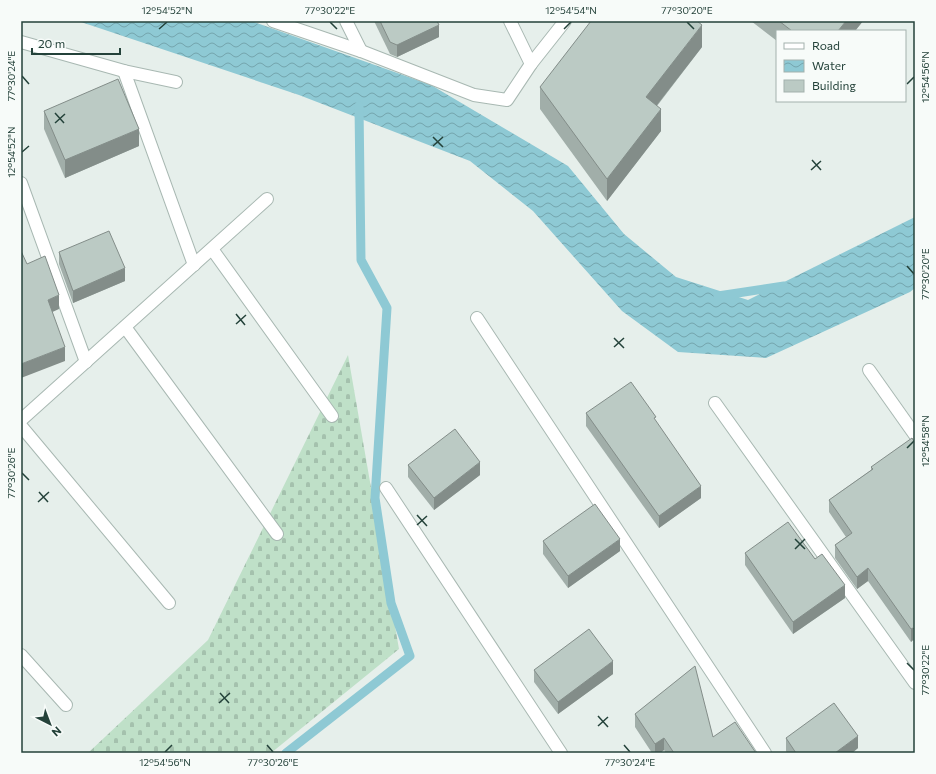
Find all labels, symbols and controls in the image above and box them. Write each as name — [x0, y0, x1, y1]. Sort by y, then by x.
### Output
text: 12°54'52"N — [142, 4, 192, 16]
text: 77°30'22"E — [305, 4, 355, 16]
text: 12°54'54"N — [545, 4, 597, 16]
text: 77°30'20"E — [661, 4, 713, 16]
scale bar — [32, 30, 120, 56]
legend — [776, 30, 906, 102]
text: 20 m — [38, 36, 65, 50]
text: Road — [812, 38, 840, 52]
text: 77°30'24"E — [5, 51, 17, 101]
text: 12°54'56"N — [919, 51, 931, 103]
text: Water — [812, 58, 846, 72]
text: Building — [812, 78, 856, 92]
text: 12°54'52"N — [5, 127, 17, 177]
text: 77°30'20"E — [919, 248, 931, 300]
text: 12°54'58"N — [919, 415, 931, 467]
text: 77°30'26"E — [5, 448, 17, 498]
text: 77°30'22"E — [919, 645, 931, 695]
north arrow — [30, 704, 70, 744]
text: N — [50, 724, 64, 739]
text: 12°54'56"N — [139, 756, 191, 768]
text: 77°30'26"E — [248, 756, 298, 768]
text: 77°30'24"E — [605, 756, 655, 768]

